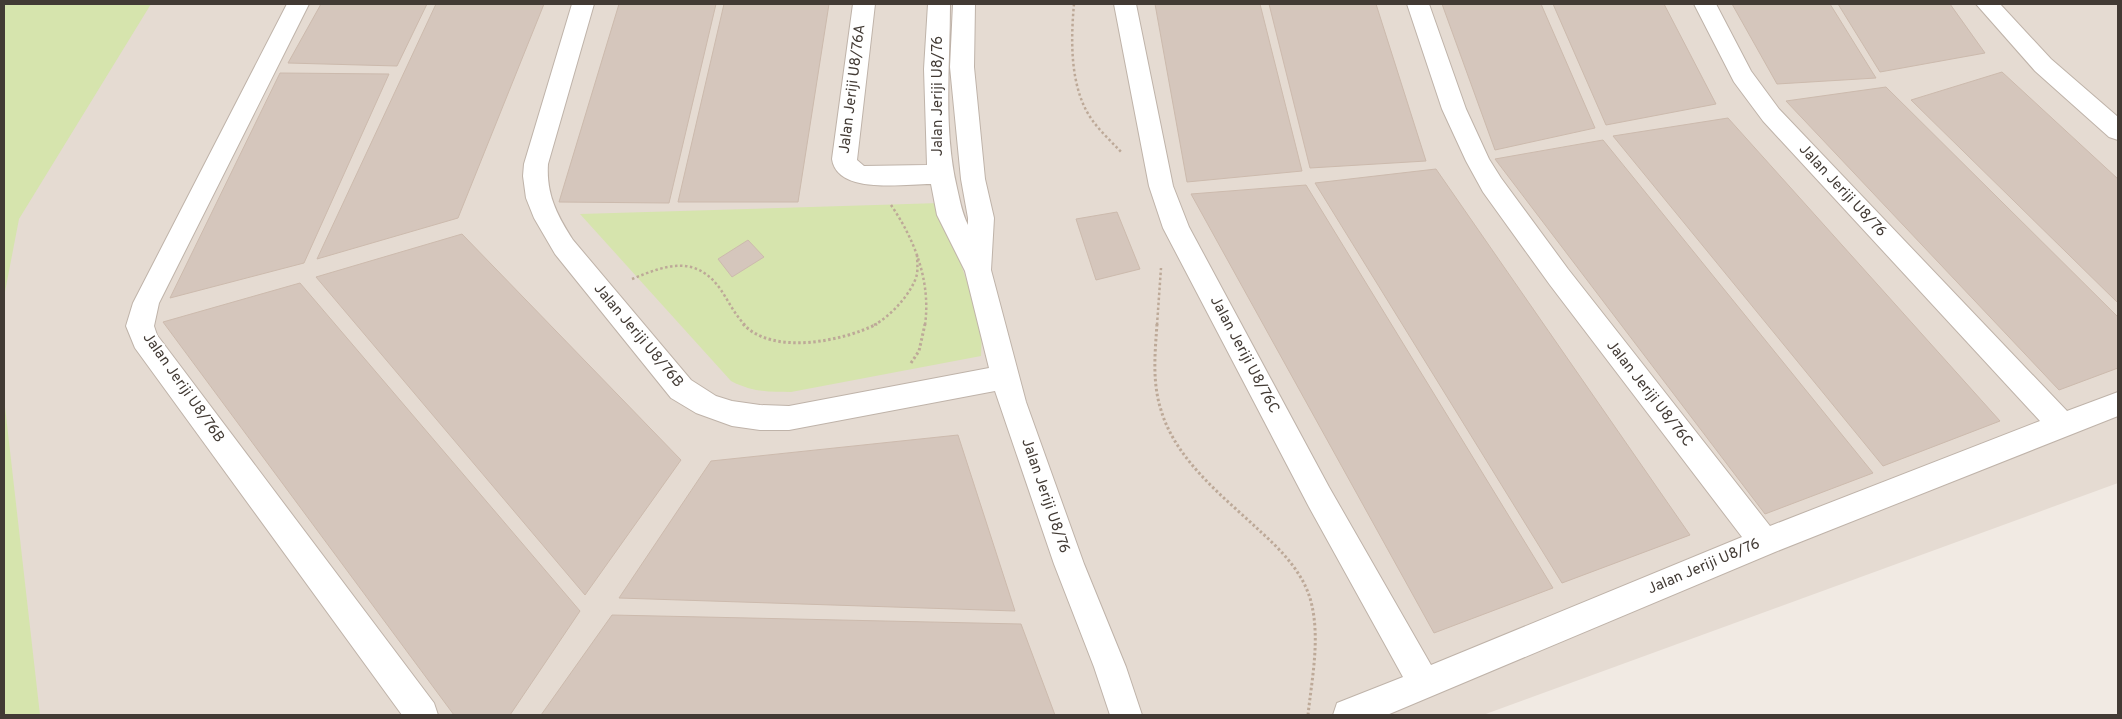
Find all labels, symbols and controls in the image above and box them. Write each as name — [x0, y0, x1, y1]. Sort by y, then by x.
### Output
street label: Jalan Jeriji U8/76A — [836, 23, 870, 155]
street label: Jalan Jeriji U8/76 — [929, 36, 948, 156]
street label: Jalan Jeriji U8/76 — [1794, 141, 1890, 242]
street label: Jalan Jeriji U8/76B — [589, 280, 687, 392]
street label: Jalan Jeriji U8/76C — [1205, 293, 1283, 417]
street label: Jalan Jeriji U8/76B — [138, 329, 228, 447]
street label: Jalan Jeriji U8/76C — [1601, 337, 1697, 451]
street label: Jalan Jeriji U8/76 — [1016, 436, 1074, 556]
street label: Jalan Jeriji U8/76 — [1645, 535, 1763, 599]

